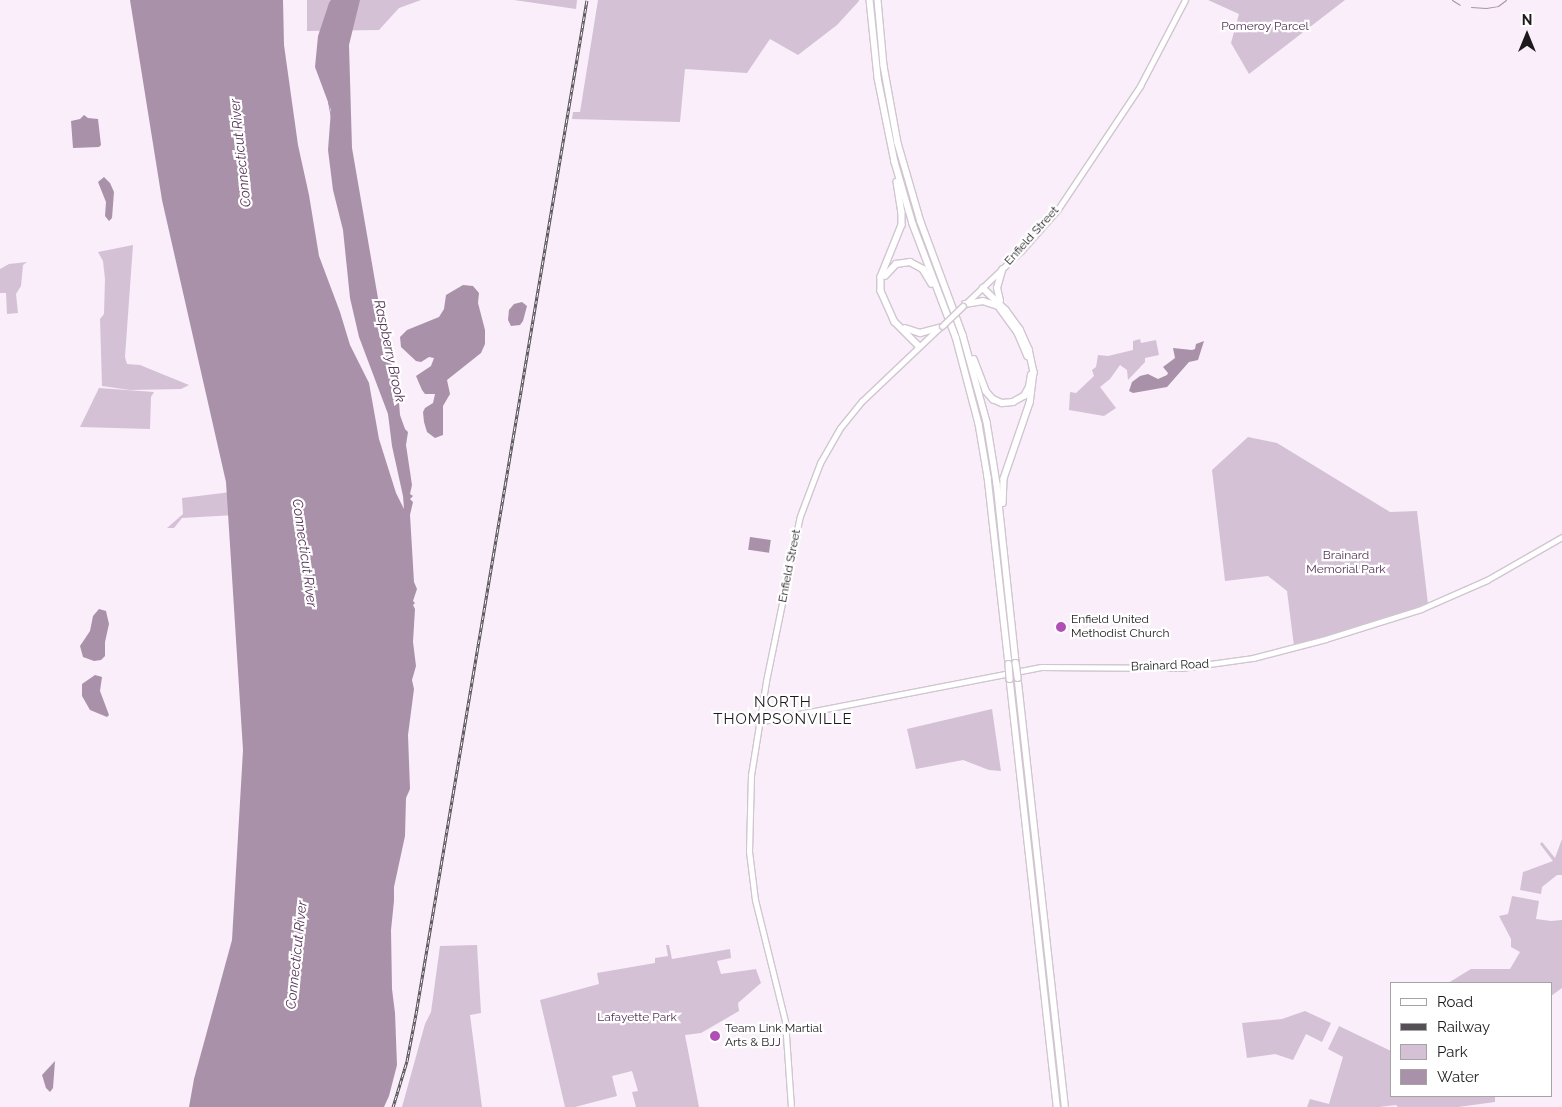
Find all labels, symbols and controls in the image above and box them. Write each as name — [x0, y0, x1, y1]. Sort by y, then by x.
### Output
north arrow — [1502, 10, 1552, 60]
text: N — [1522, 12, 1532, 28]
park label: Pomeroy Parcel — [1221, 20, 1309, 34]
water label: Connecticut River — [226, 98, 254, 208]
street label: Enfield Street — [1002, 204, 1062, 268]
water label: Raspberry Brook — [371, 298, 409, 404]
water label: Connecticut River — [289, 498, 321, 608]
street label: Enfield Street — [776, 528, 804, 604]
park label: Brainard Memorial Park — [1306, 549, 1386, 577]
place label: Enfield United Methodist Church — [1071, 613, 1169, 641]
marker: Enfield United Methodist Church — [1055, 621, 1067, 633]
street label: Brainard Road — [1131, 657, 1209, 675]
district label: NORTH THOMPSONVILLE — [712, 693, 854, 728]
water label: Connecticut River — [282, 900, 310, 1010]
legend — [1390, 982, 1552, 1097]
text: Road — [1437, 993, 1473, 1011]
park label: Lafayette Park — [597, 1011, 677, 1025]
text: Railway — [1437, 1018, 1490, 1036]
place label: Team Link Martial Arts & BJJ — [725, 1022, 822, 1050]
marker: Team Link Martial Arts & BJJ — [709, 1030, 721, 1042]
text: Park — [1437, 1043, 1468, 1061]
text: Water — [1437, 1068, 1479, 1086]

